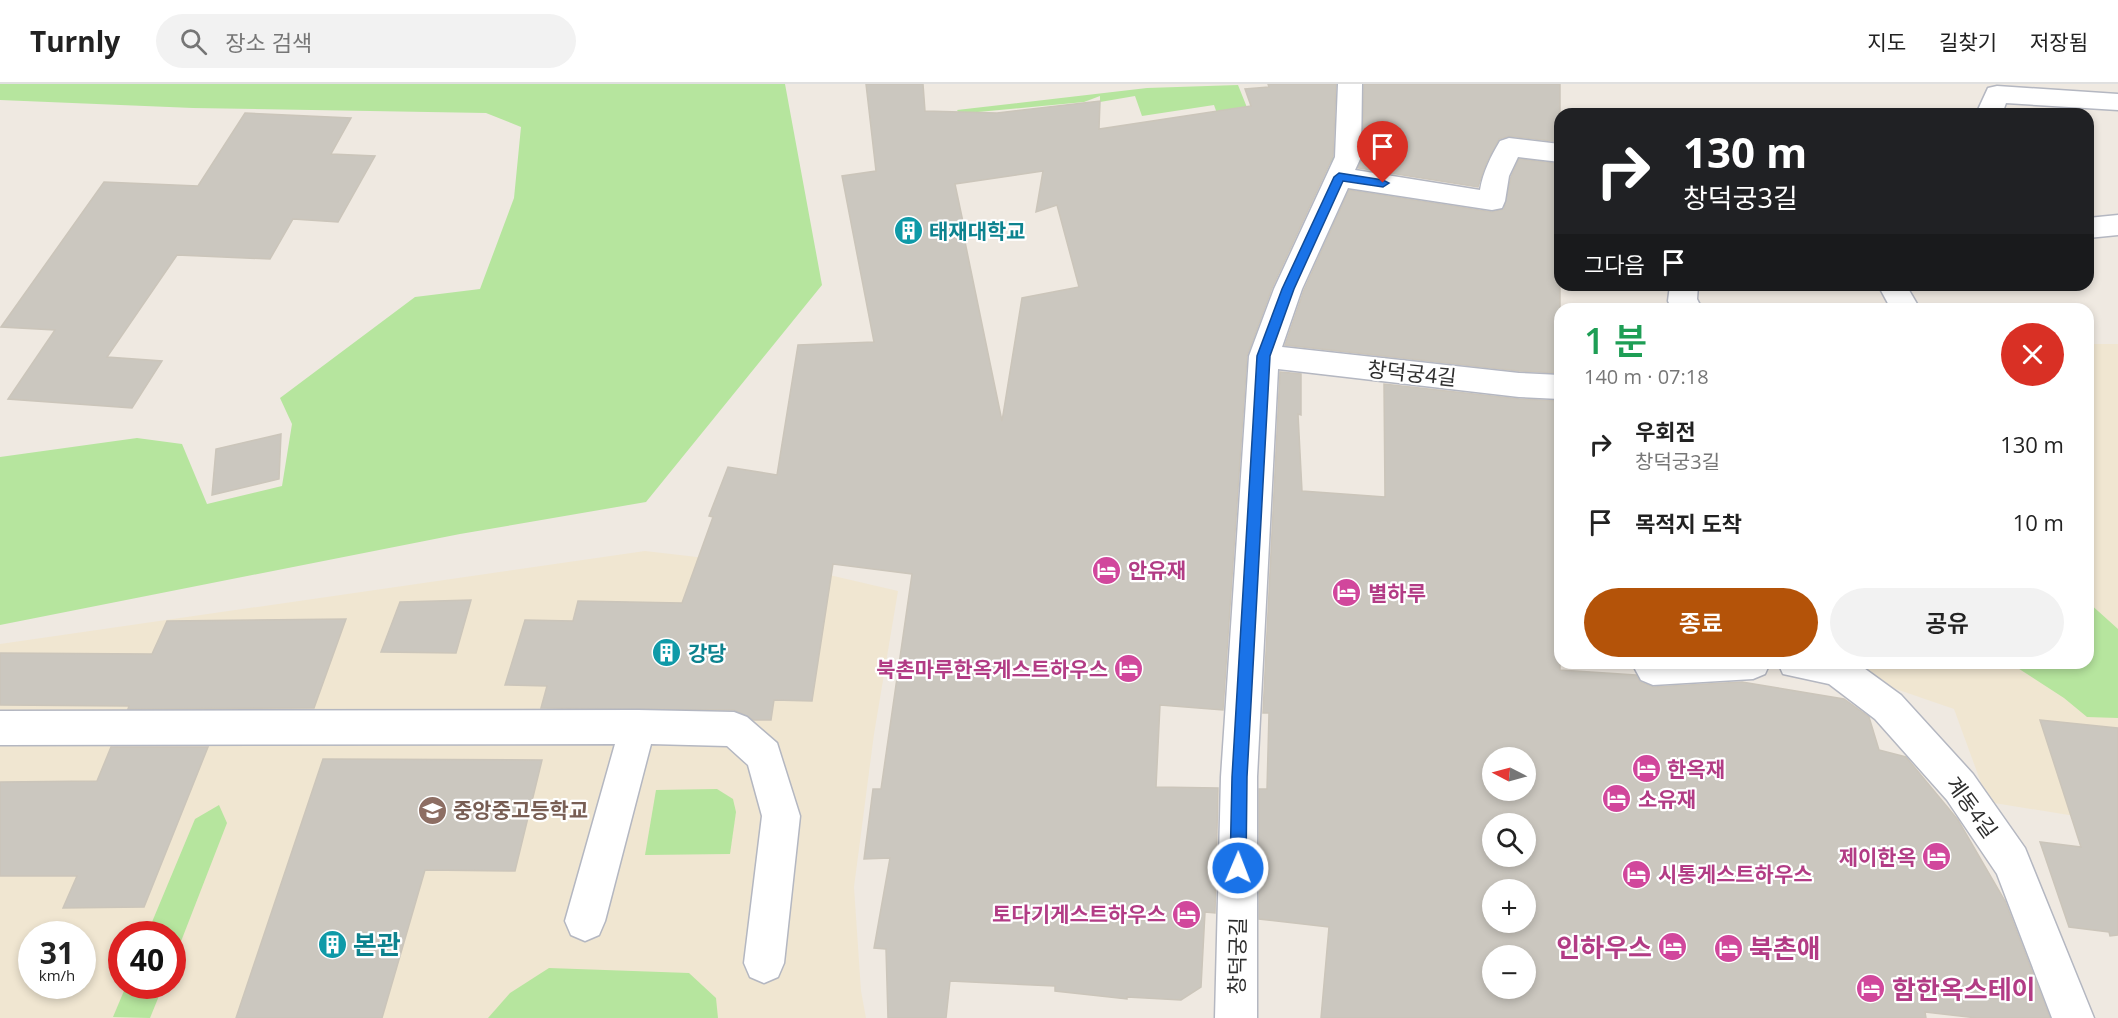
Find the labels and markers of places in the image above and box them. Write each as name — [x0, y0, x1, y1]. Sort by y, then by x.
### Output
pin — [1357, 121, 1408, 183]
building icon: 태재대학교 — [892, 215, 924, 247]
place label: 태재대학교 — [929, 217, 1026, 245]
hotel icon: 안유재 — [1091, 554, 1123, 586]
place label: 안유재 — [1128, 556, 1186, 584]
hotel icon: 별하루 — [1331, 577, 1363, 609]
place label: 별하루 — [1368, 579, 1426, 607]
building icon: 강당 — [651, 637, 683, 669]
place label: 강당 — [688, 639, 727, 667]
hotel icon: 북촌마루한옥게스트하우스 — [1113, 653, 1145, 685]
place label: 북촌마루한옥게스트하우스 — [876, 655, 1108, 683]
hotel icon: 한옥재 — [1630, 753, 1662, 785]
place label: 한옥재 — [1667, 755, 1725, 783]
hotel icon: 소유재 — [1601, 783, 1633, 815]
place label: 소유재 — [1638, 785, 1696, 813]
school or university icon: 중앙중고등학교 — [416, 794, 448, 826]
place label: 중앙중고등학교 — [453, 796, 588, 824]
hotel icon: 제이한옥 — [1921, 841, 1953, 873]
place label: 제이한옥 — [1839, 843, 1916, 871]
hotel icon: 시통게스트하우스 — [1621, 858, 1653, 890]
place label: 시통게스트하우스 — [1658, 860, 1813, 888]
hotel icon: 토다기게스트하우스 — [1171, 898, 1203, 930]
place label: 토다기게스트하우스 — [992, 900, 1166, 928]
place label: 본관 — [353, 926, 401, 962]
building icon: 본관 — [316, 928, 348, 960]
place label: 인하우스 — [1556, 929, 1652, 965]
place label: 북촌애 — [1749, 930, 1821, 966]
hotel icon: 인하우스 — [1657, 931, 1689, 963]
hotel icon: 북촌애 — [1712, 932, 1744, 964]
place label: 함한옥스테이 — [1892, 971, 2036, 1007]
hotel icon: 함한옥스테이 — [1855, 973, 1887, 1005]

